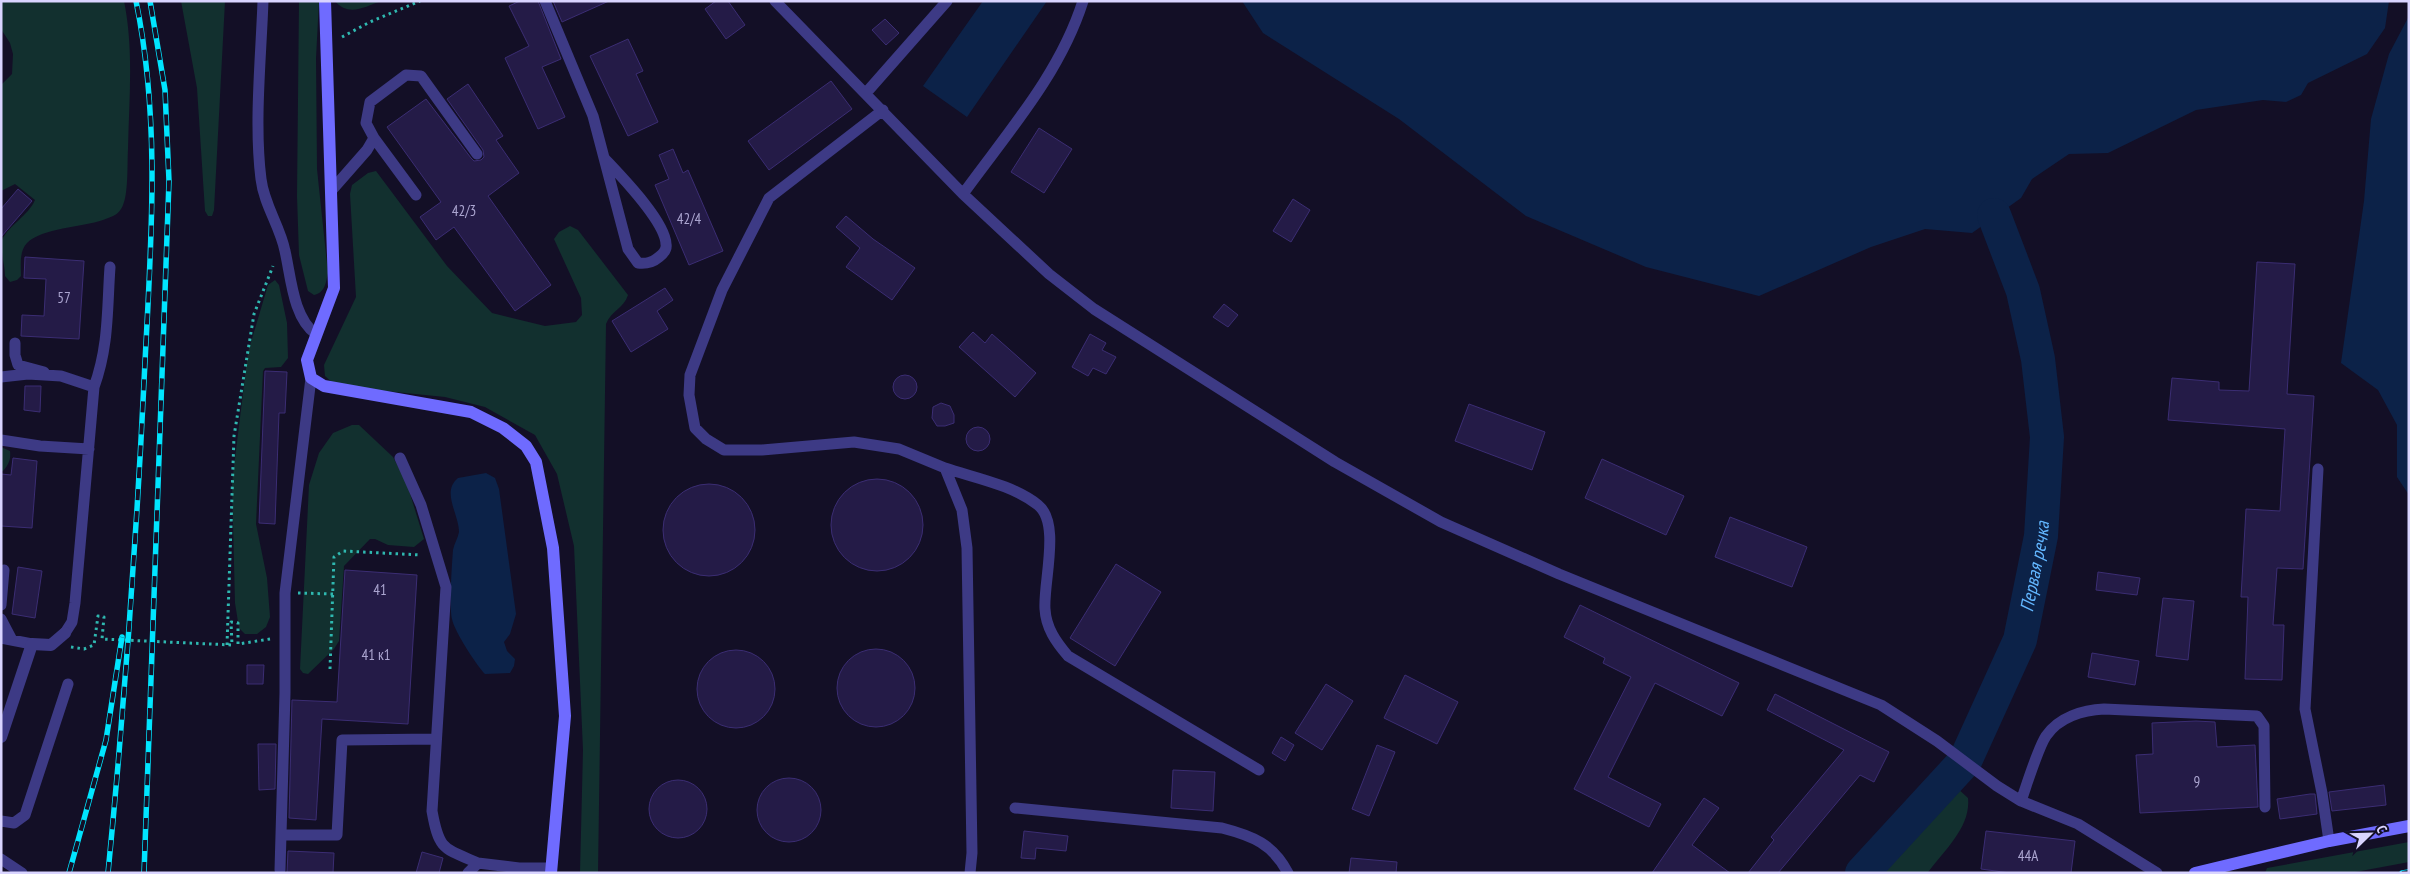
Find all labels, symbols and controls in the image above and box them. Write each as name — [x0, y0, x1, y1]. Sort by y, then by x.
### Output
house number: 42/3 — [452, 201, 476, 220]
house number: 42/4 — [677, 209, 702, 228]
house number: 57 — [57, 288, 71, 307]
water label: Первая речка — [2014, 519, 2054, 614]
house number: 41 — [373, 580, 387, 599]
house number: 41 к1 — [361, 645, 391, 664]
house number: 9 — [2194, 772, 2200, 791]
north arrow — [2345, 809, 2395, 859]
text: С — [2372, 822, 2392, 836]
house number: 44А — [2018, 846, 2039, 865]

